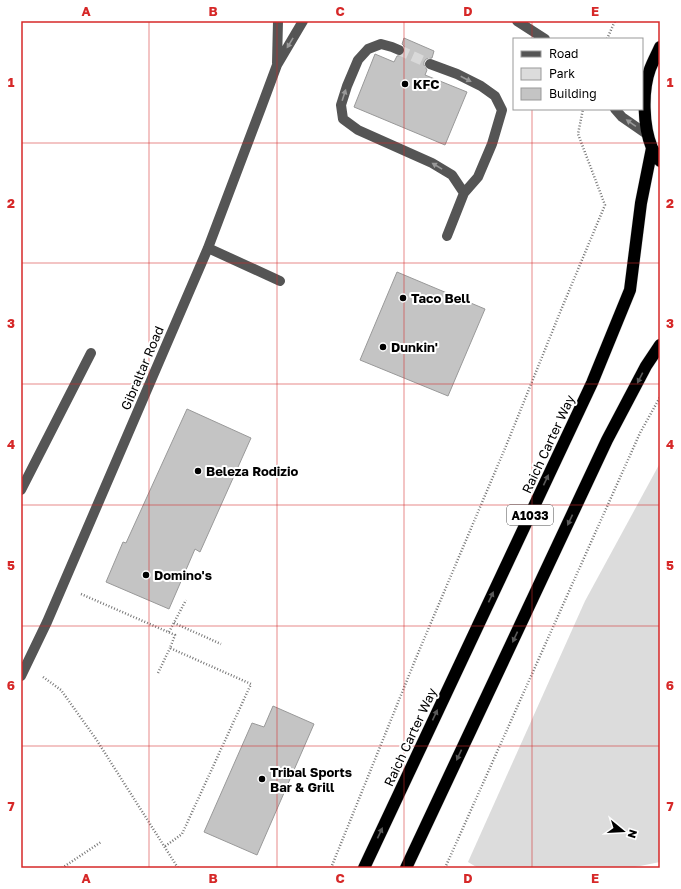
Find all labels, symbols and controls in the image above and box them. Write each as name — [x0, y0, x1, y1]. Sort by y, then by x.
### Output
text: A — [81, 3, 91, 19]
text: B — [208, 3, 218, 19]
text: C — [335, 3, 345, 19]
text: D — [463, 3, 473, 19]
text: E — [591, 3, 599, 19]
one-way arrow — [286, 38, 294, 48]
legend — [513, 38, 643, 110]
text: Road — [549, 46, 578, 61]
text: Park — [549, 66, 575, 81]
text: 1 — [8, 74, 15, 90]
text: 1 — [667, 74, 674, 90]
one-way arrow — [460, 75, 471, 82]
place label: KFC — [413, 76, 439, 92]
marker: KFC — [400, 79, 410, 89]
text: Building — [549, 86, 597, 101]
one-way arrow — [341, 89, 347, 101]
one-way arrow — [626, 119, 636, 127]
one-way arrow — [432, 162, 442, 170]
text: 2 — [7, 195, 15, 211]
text: 2 — [666, 195, 674, 211]
place label: Taco Bell — [411, 290, 471, 306]
marker: Taco Bell — [398, 293, 408, 303]
text: 3 — [7, 315, 15, 331]
text: 3 — [666, 315, 674, 331]
street label: Gibraltar Road — [117, 324, 167, 412]
place label: Dunkin' — [391, 339, 438, 355]
marker: Dunkin' — [378, 342, 388, 352]
one-way arrow — [637, 372, 643, 384]
street label: Raich Carter Way — [518, 392, 578, 496]
text: 4 — [7, 436, 15, 452]
text: 4 — [666, 436, 674, 452]
place label: Beleza Rodizio — [206, 463, 299, 479]
marker: Beleza Rodizio — [193, 466, 203, 476]
one-way arrow — [543, 474, 549, 485]
road number: A1033 — [507, 505, 553, 525]
one-way arrow — [567, 514, 573, 525]
text: 5 — [7, 557, 15, 573]
text: 5 — [666, 557, 674, 573]
place label: Domino's — [154, 567, 212, 583]
marker: Domino's — [141, 570, 151, 580]
one-way arrow — [488, 592, 494, 603]
one-way arrow — [512, 632, 518, 643]
text: 6 — [7, 677, 15, 693]
text: 6 — [666, 677, 674, 693]
street label: Raich Carter Way — [380, 685, 440, 789]
one-way arrow — [432, 709, 439, 721]
one-way arrow — [456, 749, 462, 761]
place label: Tribal Sports Bar & Grill — [270, 764, 352, 795]
marker: Tribal Sports Bar & Grill — [257, 774, 267, 784]
text: 7 — [7, 798, 15, 814]
text: 7 — [666, 798, 674, 814]
north arrow — [603, 811, 643, 851]
one-way arrow — [377, 827, 383, 838]
text: N — [626, 828, 640, 840]
text: A — [81, 870, 91, 886]
text: B — [208, 870, 218, 886]
text: C — [335, 870, 345, 886]
text: D — [463, 870, 473, 886]
text: E — [591, 870, 599, 886]

